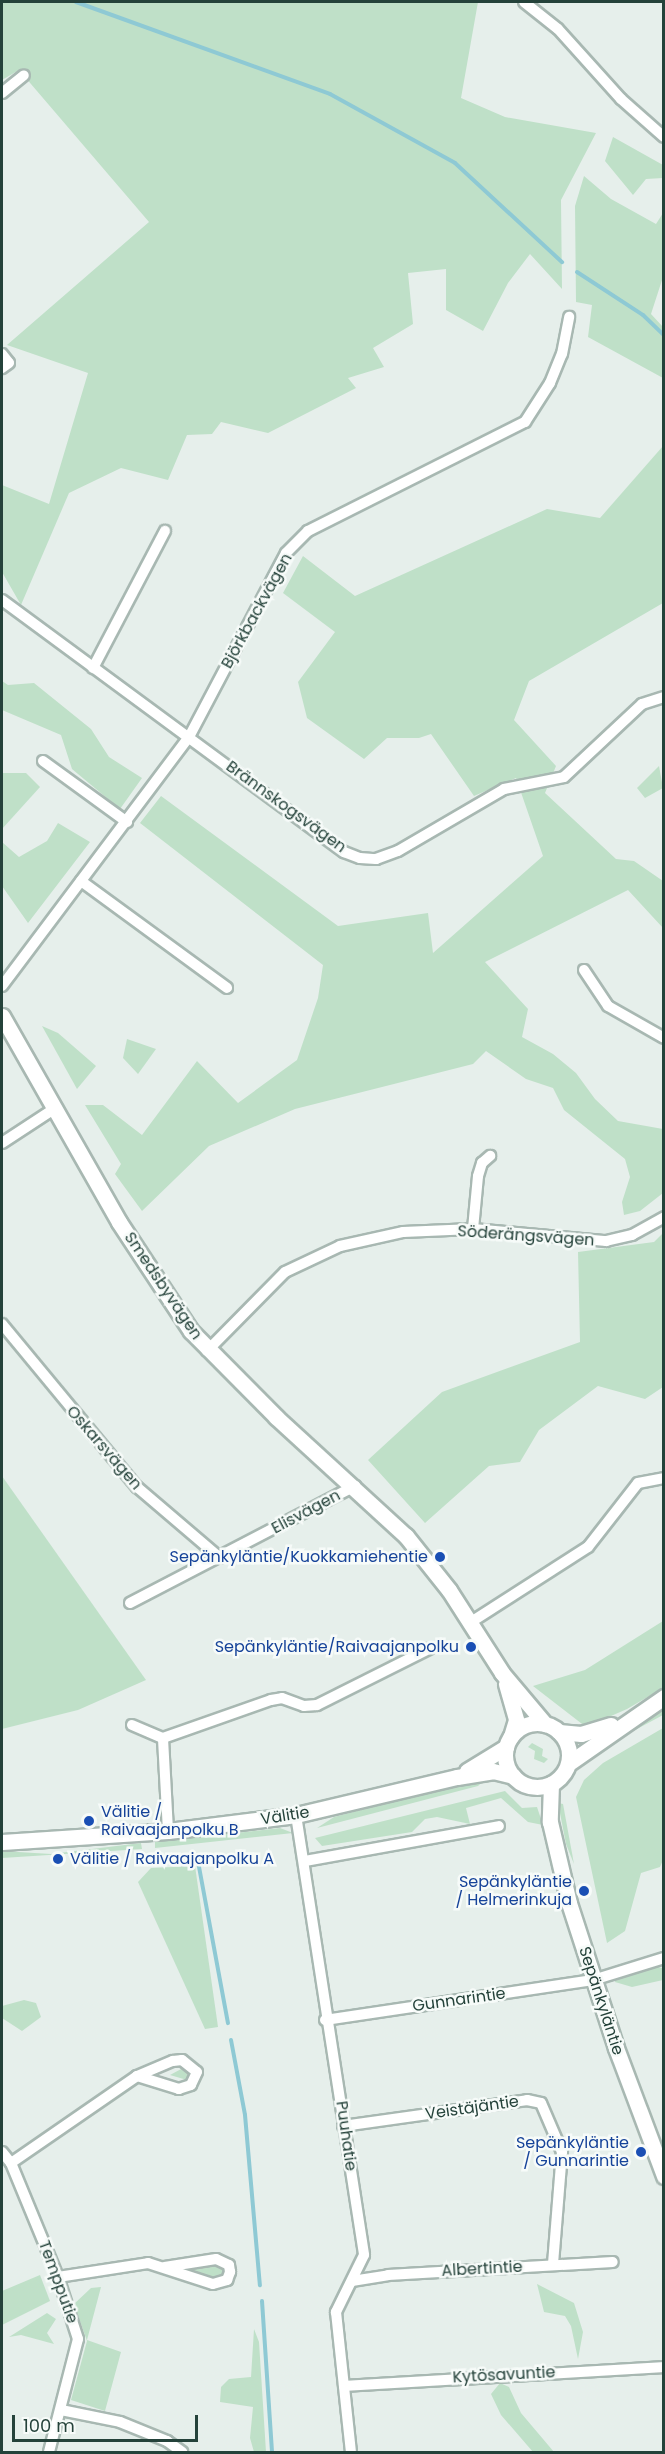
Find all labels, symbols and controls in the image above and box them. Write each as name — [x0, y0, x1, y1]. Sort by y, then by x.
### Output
street label: Björkbackvägen — [217, 550, 297, 672]
street label: Brännskogsvägen — [222, 757, 350, 857]
street label: Söderängsvägen — [457, 1222, 595, 1250]
street label: Smedsbyvägen — [120, 1229, 206, 1343]
street label: Oskarsvägen — [62, 1402, 146, 1494]
street label: Elisvägen — [268, 1486, 344, 1538]
place label: Sepänkyläntie/Kuokkamiehentie — [170, 1547, 428, 1567]
marker: Sepänkyläntie/Kuokkamiehentie — [433, 1550, 447, 1564]
place label: Sepänkyläntie/Raivaajanpolku — [215, 1637, 459, 1657]
marker: Sepänkyläntie/Raivaajanpolku — [464, 1640, 478, 1654]
place label: Välitie / Raivaajanpolku B — [101, 1802, 239, 1840]
street label: Välitie — [259, 1803, 311, 1829]
marker: Välitie / Raivaajanpolku B — [82, 1814, 96, 1828]
place label: Välitie / Raivaajanpolku A — [70, 1849, 274, 1869]
marker: Välitie / Raivaajanpolku A — [51, 1852, 65, 1866]
place label: Sepänkyläntie / Helmerinkuja — [455, 1872, 572, 1910]
marker: Sepänkyläntie / Helmerinkuja — [577, 1884, 591, 1898]
street label: Sepänkyläntie — [574, 1944, 628, 2058]
street label: Gunnarintie — [411, 1984, 507, 2016]
street label: Veistäjäntie — [424, 2092, 520, 2124]
street label: Puuhatie — [332, 2100, 360, 2172]
place label: Sepänkyläntie / Gunnarintie — [516, 2133, 629, 2171]
marker: Sepänkyläntie / Gunnarintie — [634, 2145, 648, 2159]
street label: Tempputie — [34, 2238, 82, 2326]
street label: Albertintie — [441, 2257, 523, 2281]
street label: Kytösavuntie — [452, 2363, 556, 2387]
scale bar — [15, 2403, 201, 2441]
text: 100 m — [23, 2413, 75, 2438]

